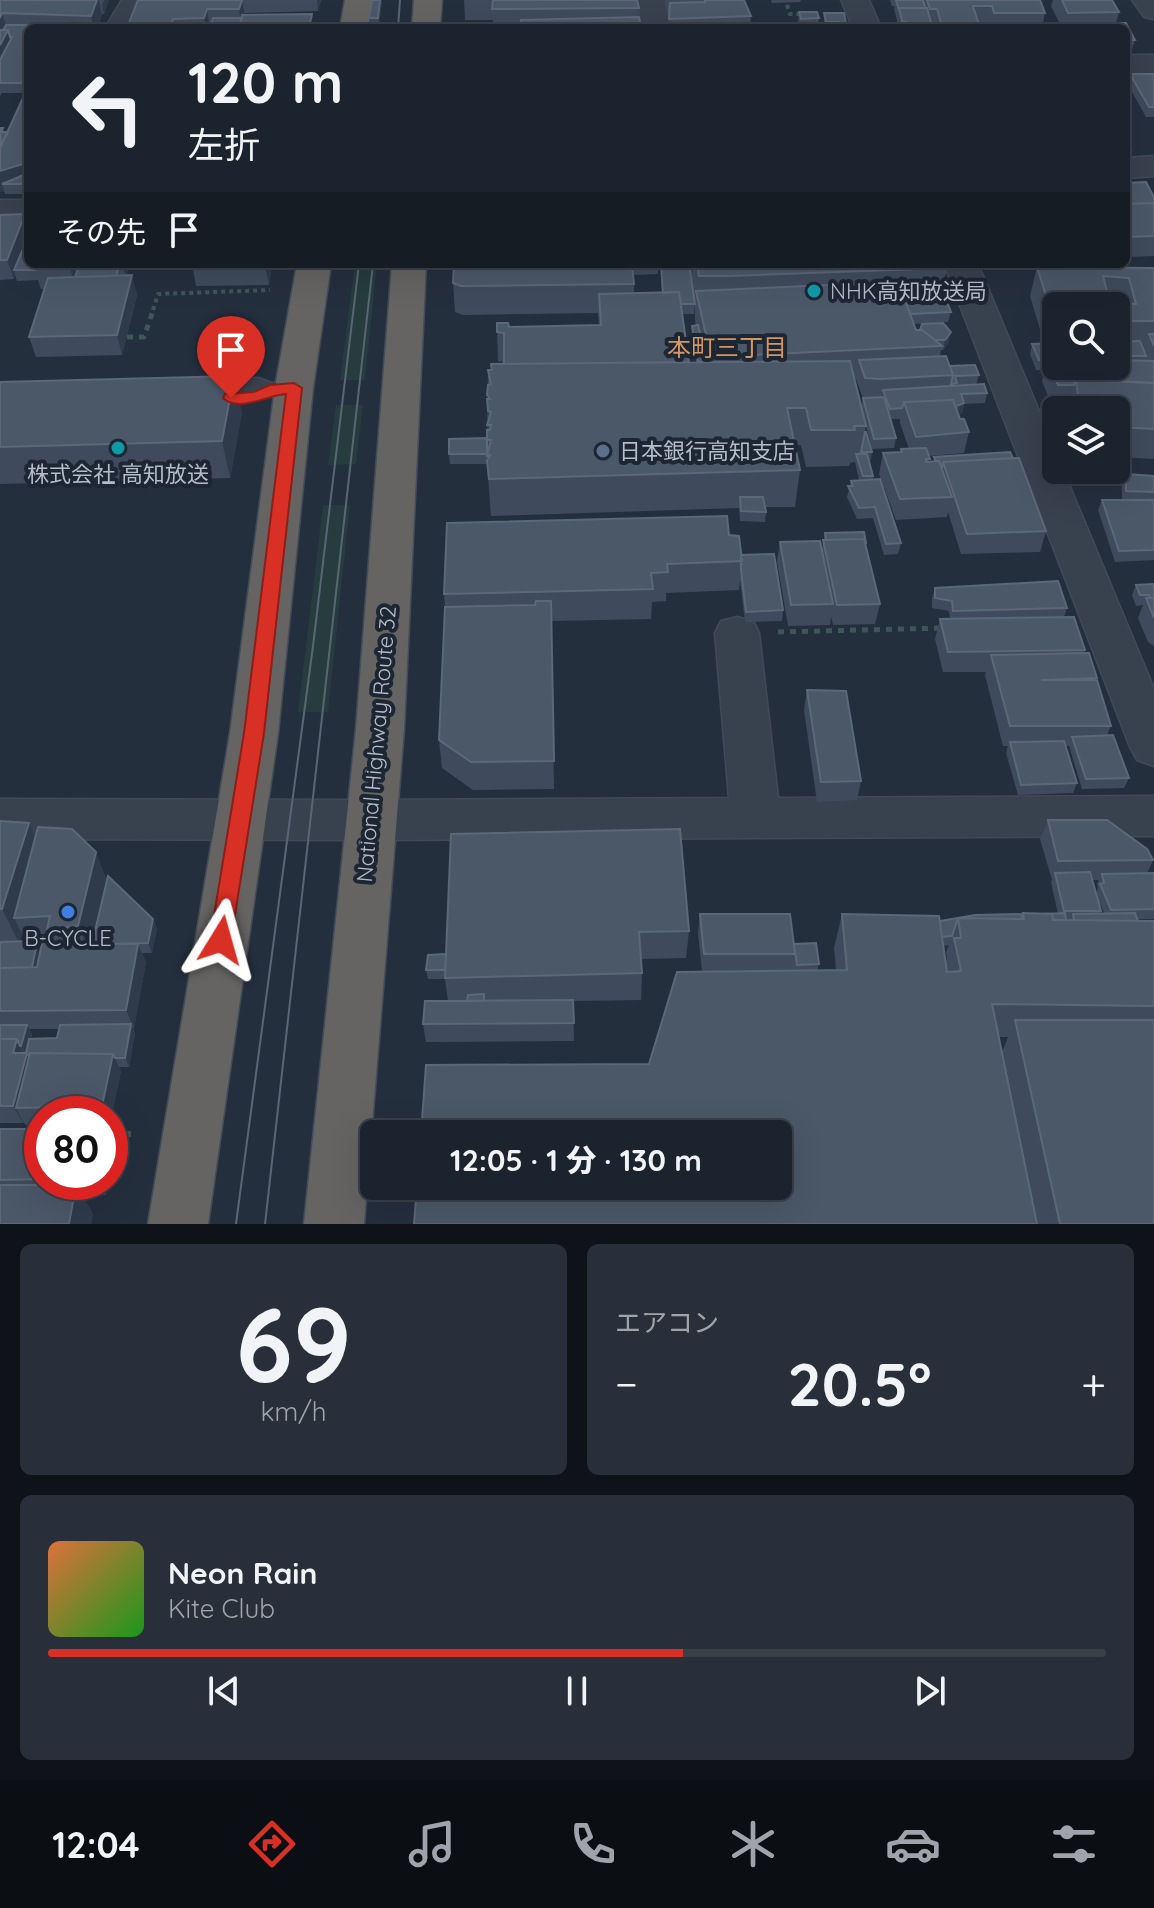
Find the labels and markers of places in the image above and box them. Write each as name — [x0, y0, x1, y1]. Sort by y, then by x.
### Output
place label: NHK高知放送局 — [830, 277, 987, 305]
marker: NHK高知放送局 — [805, 282, 823, 300]
pin — [197, 316, 265, 398]
place label: 日本銀行高知支店 — [619, 437, 795, 465]
marker: 株式会社 高知放送 — [109, 439, 127, 457]
marker: 日本銀行高知支店 — [594, 442, 612, 460]
place label: 株式会社 高知放送 — [27, 460, 209, 488]
marker: B-CYCLE — [59, 903, 77, 921]
place label: B-CYCLE — [24, 924, 112, 952]

